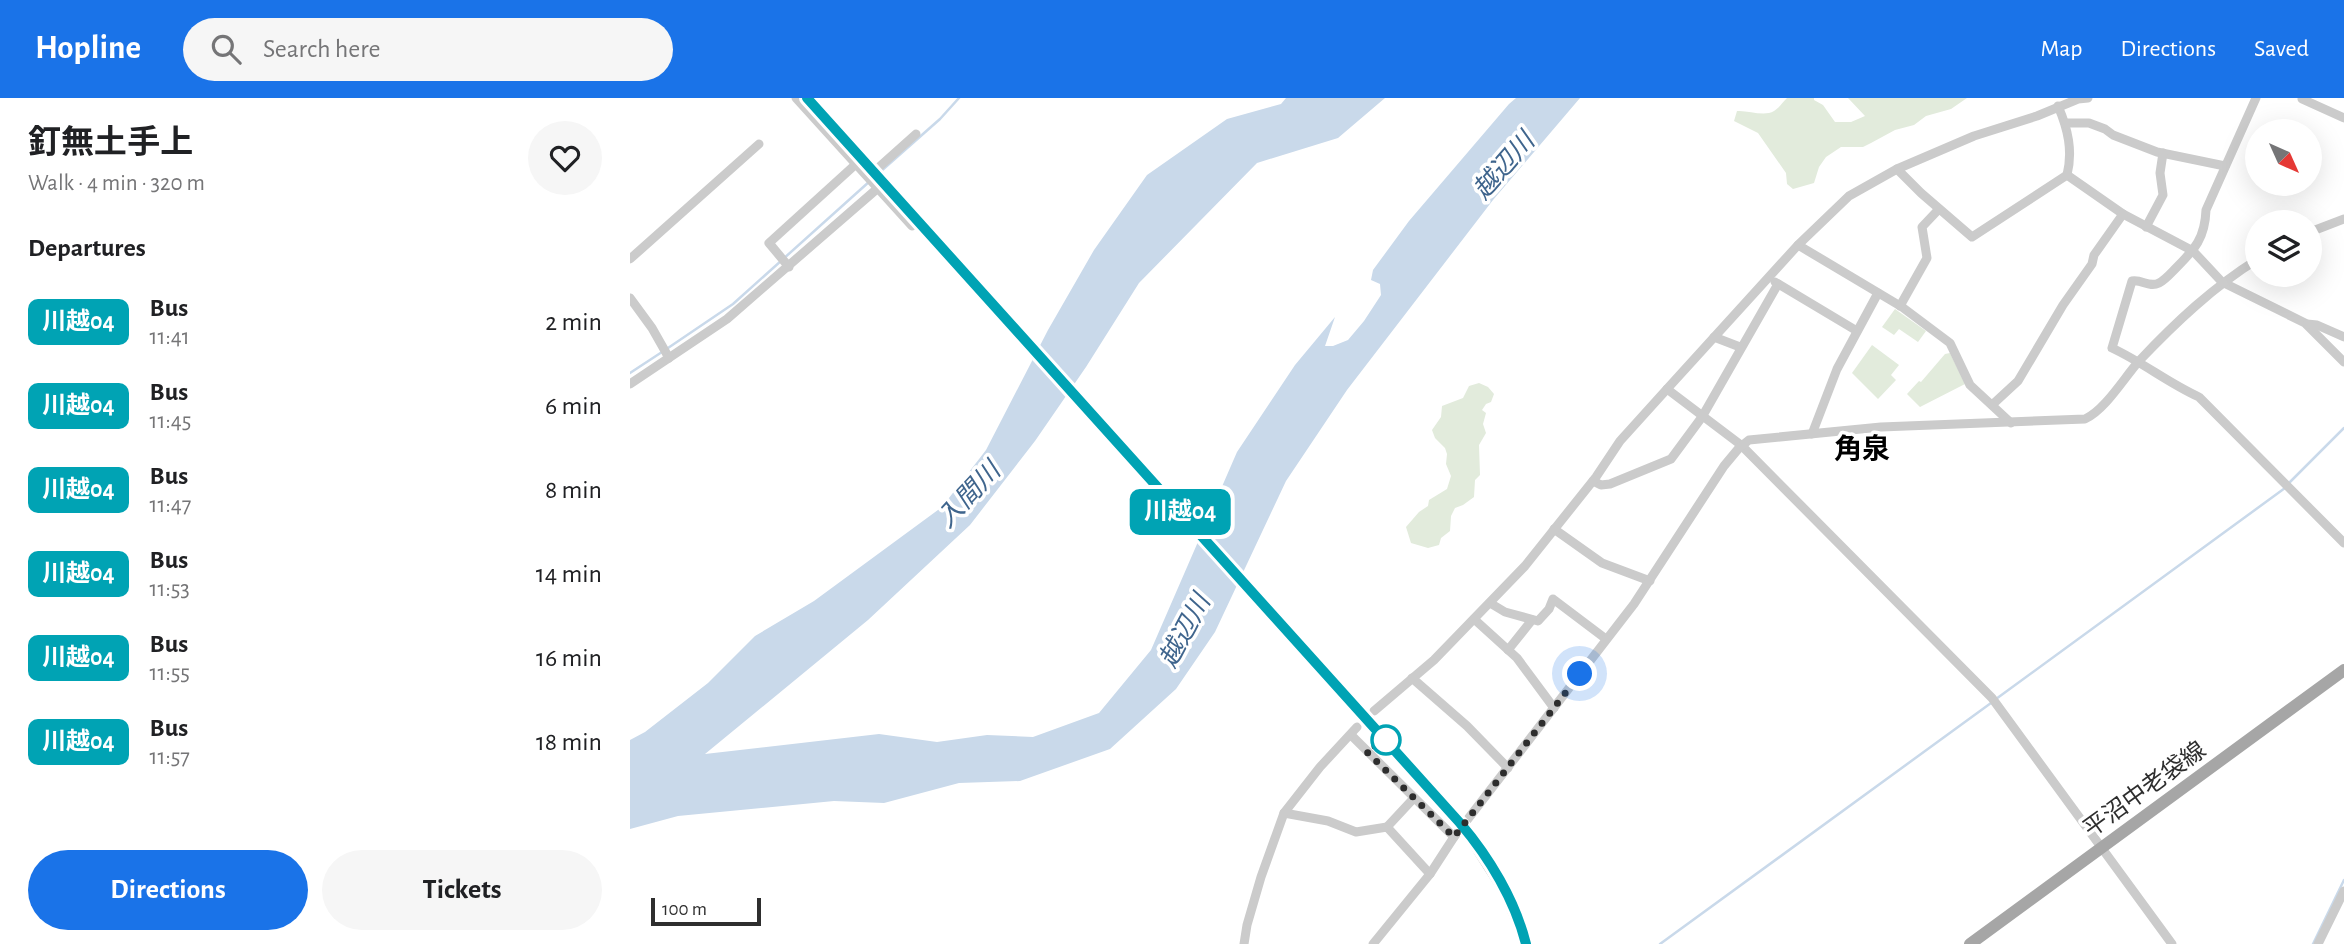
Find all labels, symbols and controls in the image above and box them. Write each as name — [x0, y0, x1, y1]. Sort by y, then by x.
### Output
search box — [183, 18, 673, 81]
icon: search — [207, 30, 245, 68]
text: Hopline — [35, 32, 141, 65]
text: Search here — [263, 36, 381, 62]
text: Map — [2040, 37, 2082, 61]
text: Directions — [2120, 37, 2216, 61]
text: Saved — [2254, 37, 2309, 61]
north arrow — [2245, 119, 2322, 196]
map controls — [2245, 119, 2322, 287]
button: heart — [528, 121, 602, 195]
water label: 越辺川 — [1468, 125, 1541, 204]
text: 釘無土手上 — [28, 127, 193, 160]
text: Walk · 4 min · 320 m — [28, 172, 205, 195]
button: layers — [2245, 210, 2322, 287]
text: Departures — [28, 235, 146, 261]
text: Bus — [150, 295, 188, 321]
text: 2 min — [545, 309, 602, 335]
text: 川越04 — [42, 310, 115, 334]
text: 11:41 — [150, 326, 190, 349]
text: Bus — [150, 379, 188, 405]
text: 6 min — [545, 393, 602, 419]
text: 川越04 — [42, 394, 115, 418]
text: 11:45 — [150, 410, 191, 433]
district label: 角泉 — [1834, 433, 1890, 464]
water label: 入間川 — [933, 455, 1007, 532]
text: Bus — [150, 463, 188, 489]
text: 8 min — [545, 477, 602, 503]
text: 川越04 — [42, 478, 115, 502]
line badge: 川越04 — [1131, 489, 1229, 535]
text: 11:47 — [150, 494, 191, 517]
text: 川越04 — [1144, 500, 1216, 524]
text: Bus — [150, 547, 188, 573]
text: 14 min — [536, 561, 602, 587]
text: 川越04 — [42, 562, 115, 586]
text: 11:53 — [150, 578, 190, 601]
water label: 越辺川 — [1154, 587, 1216, 672]
text: Bus — [150, 631, 188, 657]
text: 16 min — [536, 645, 602, 671]
text: 川越04 — [42, 646, 115, 670]
your location — [1562, 656, 1597, 691]
text: 11:55 — [150, 662, 190, 685]
text: Bus — [150, 715, 188, 741]
unlabelled marker — [1371, 725, 1401, 755]
text: 18 min — [536, 729, 602, 755]
text: 川越04 — [42, 730, 115, 754]
street label: 平沼中老袋線 — [2079, 736, 2210, 842]
text: 11:57 — [150, 746, 190, 769]
button: Directions — [28, 850, 308, 930]
button: Tickets — [322, 850, 602, 930]
scale bar — [651, 895, 761, 927]
text: 100 m — [662, 900, 707, 919]

